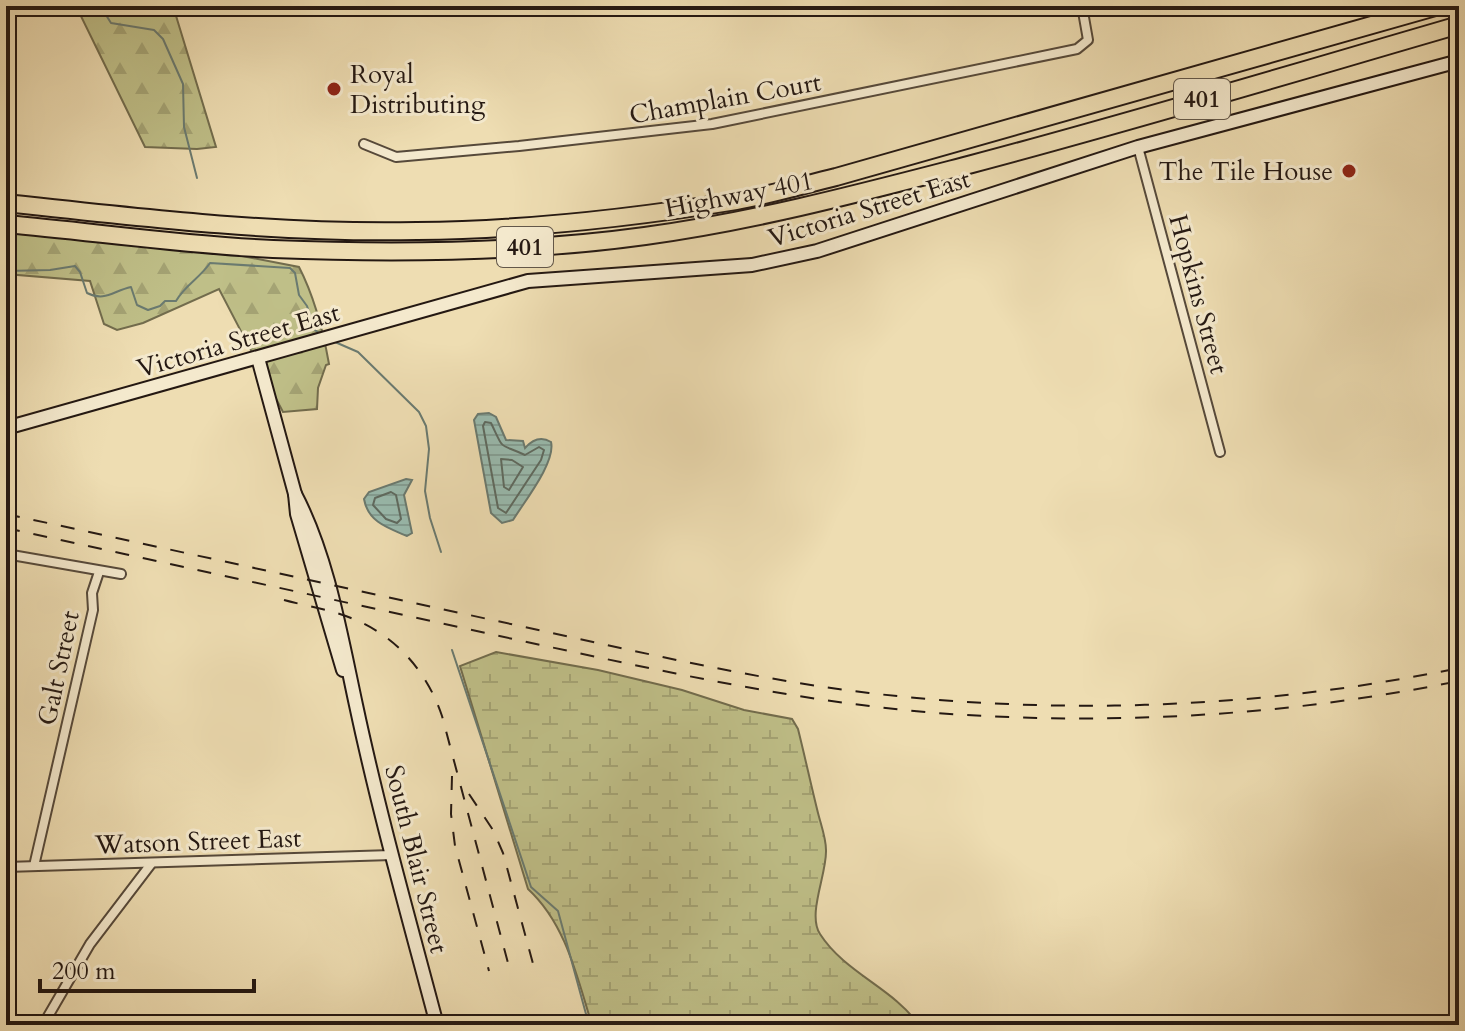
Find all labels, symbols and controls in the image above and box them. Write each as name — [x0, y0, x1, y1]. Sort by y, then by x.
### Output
place label: Royal Distributing — [350, 57, 486, 122]
street label: Champlain Court — [626, 64, 824, 133]
road number: 401 — [1174, 79, 1230, 119]
marker: Royal Distributing — [325, 80, 343, 98]
place label: The Tile House — [1159, 154, 1333, 189]
street label: Victoria Street East — [764, 161, 974, 256]
marker: The Tile House — [1340, 162, 1358, 180]
street label: Highway 401 — [662, 163, 816, 226]
street label: Hopkins Street — [1160, 210, 1237, 378]
road number: 401 — [497, 227, 553, 267]
street label: Victoria Street East — [133, 295, 344, 386]
street label: Galt Street — [29, 608, 88, 729]
street label: South Blair Street — [376, 761, 457, 957]
street label: Watson Street East — [93, 820, 302, 863]
scale bar — [40, 943, 254, 993]
text: 200 m — [52, 955, 116, 988]

